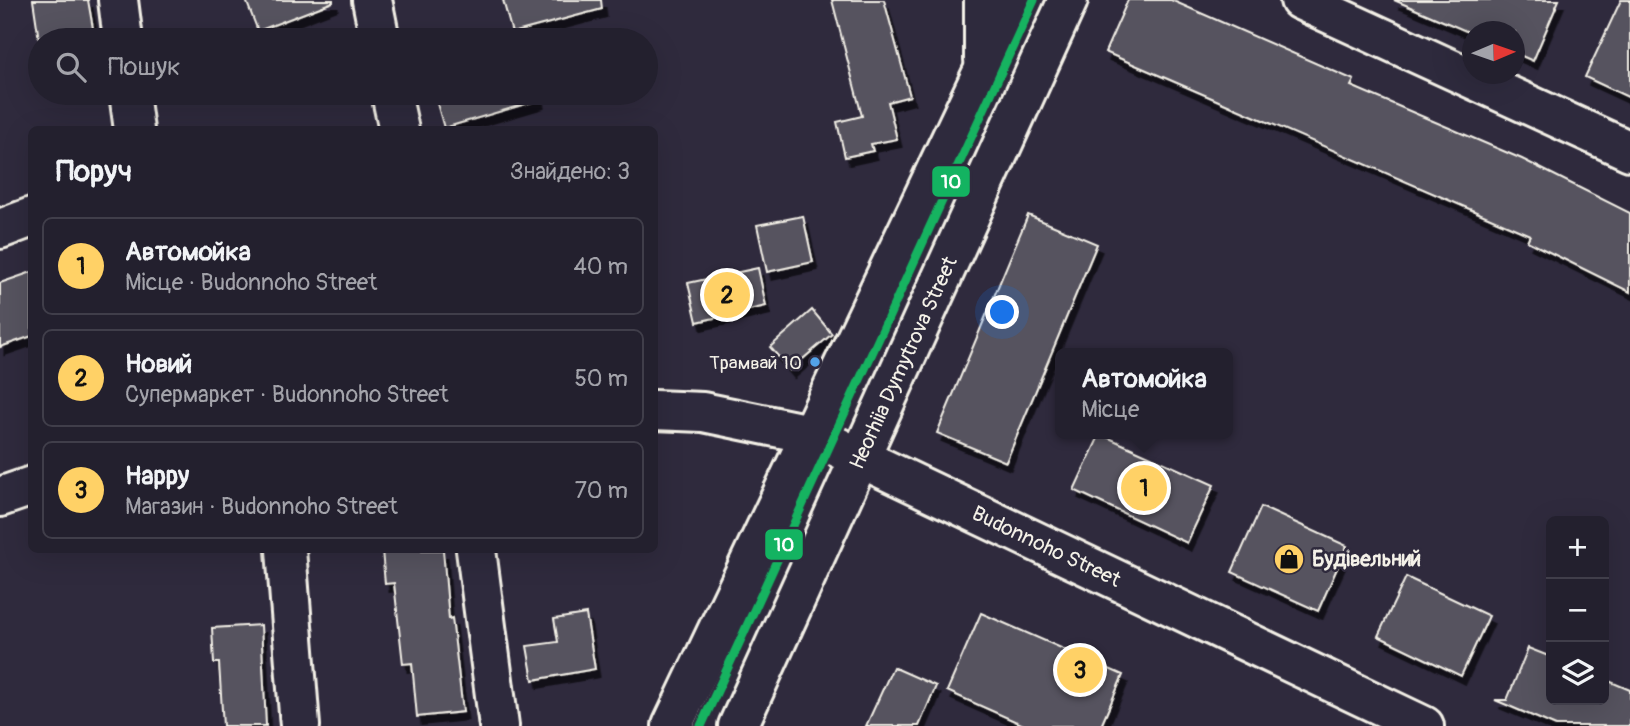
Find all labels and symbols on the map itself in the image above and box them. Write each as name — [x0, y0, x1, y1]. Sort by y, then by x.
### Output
north arrow — [1462, 21, 1525, 84]
line badge: 10 — [931, 165, 971, 198]
text: 10 — [941, 170, 961, 194]
street label: Heorhiia Dymytrova Street — [844, 252, 964, 474]
pin: 2 — [704, 269, 750, 321]
your location — [985, 295, 1019, 329]
place label: Трамвай 10 — [709, 351, 802, 375]
marker: Трамвай 10 — [808, 355, 822, 369]
pin: 1 — [1121, 462, 1167, 514]
street label: Budonnoho Street — [967, 500, 1125, 594]
line badge: 10 — [764, 528, 804, 561]
text: 10 — [774, 533, 794, 557]
shop icon: Будівельний — [1272, 542, 1306, 576]
place label: Будівельний — [1312, 546, 1421, 573]
pin: 3 — [1057, 644, 1103, 696]

